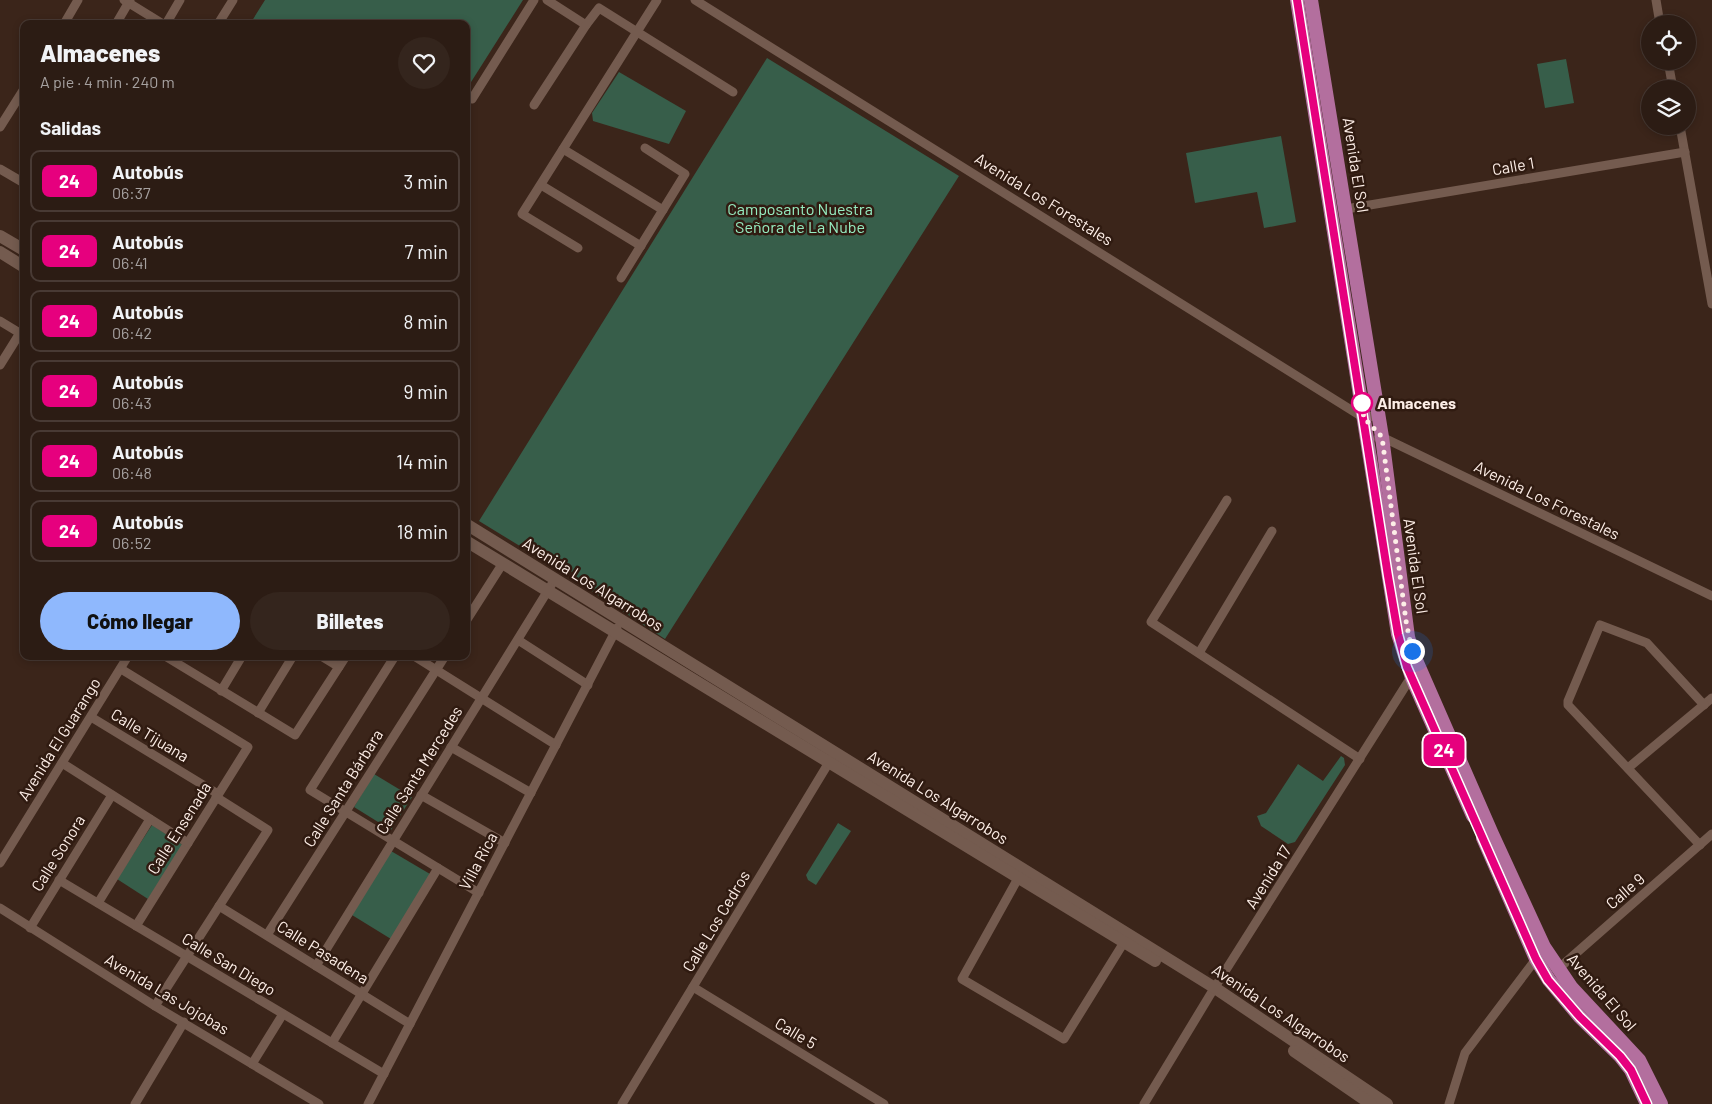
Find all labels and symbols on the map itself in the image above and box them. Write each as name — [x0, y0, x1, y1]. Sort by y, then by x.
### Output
street label: Avenida El Sol — [1340, 116, 1373, 214]
street label: Avenida Los Forestales — [972, 148, 1117, 249]
street label: Calle 1 — [1490, 152, 1535, 179]
park label: Camposanto Nuestra Señora de La Nube — [727, 199, 873, 236]
marker: Almacenes — [1351, 392, 1373, 414]
place label: Almacenes — [1377, 393, 1456, 412]
street label: Avenida Los Forestales — [1471, 456, 1623, 543]
street label: Avenida El Sol — [1400, 517, 1433, 615]
street label: Avenida Los Algarrobos — [519, 533, 667, 635]
your location — [1400, 639, 1425, 664]
street label: Avenida El Guarango — [13, 674, 104, 804]
street label: Calle Santa Mercedes — [371, 702, 466, 837]
street label: Calle Tijuana — [108, 704, 193, 765]
street label: Calle Santa Bárbara — [299, 725, 386, 850]
line badge: 24 — [1422, 734, 1466, 766]
street label: Avenida Los Algarrobos — [864, 746, 1012, 848]
street label: Calle Ensenada — [143, 778, 214, 877]
street label: Calle Sonora — [27, 811, 88, 894]
street label: Villa Rica — [454, 829, 501, 893]
street label: Avenida 17 — [1241, 841, 1295, 912]
street label: Calle Los Cedros — [678, 867, 753, 975]
street label: Calle 9 — [1601, 869, 1648, 913]
street label: Calle Pasadena — [274, 916, 373, 987]
street label: Calle San Diego — [179, 928, 280, 999]
street label: Avenida Las Jojobas — [102, 949, 233, 1038]
street label: Avenida El Sol — [1564, 949, 1641, 1034]
street label: Avenida Los Algarrobos — [1209, 959, 1354, 1066]
street label: Calle 5 — [772, 1013, 820, 1052]

